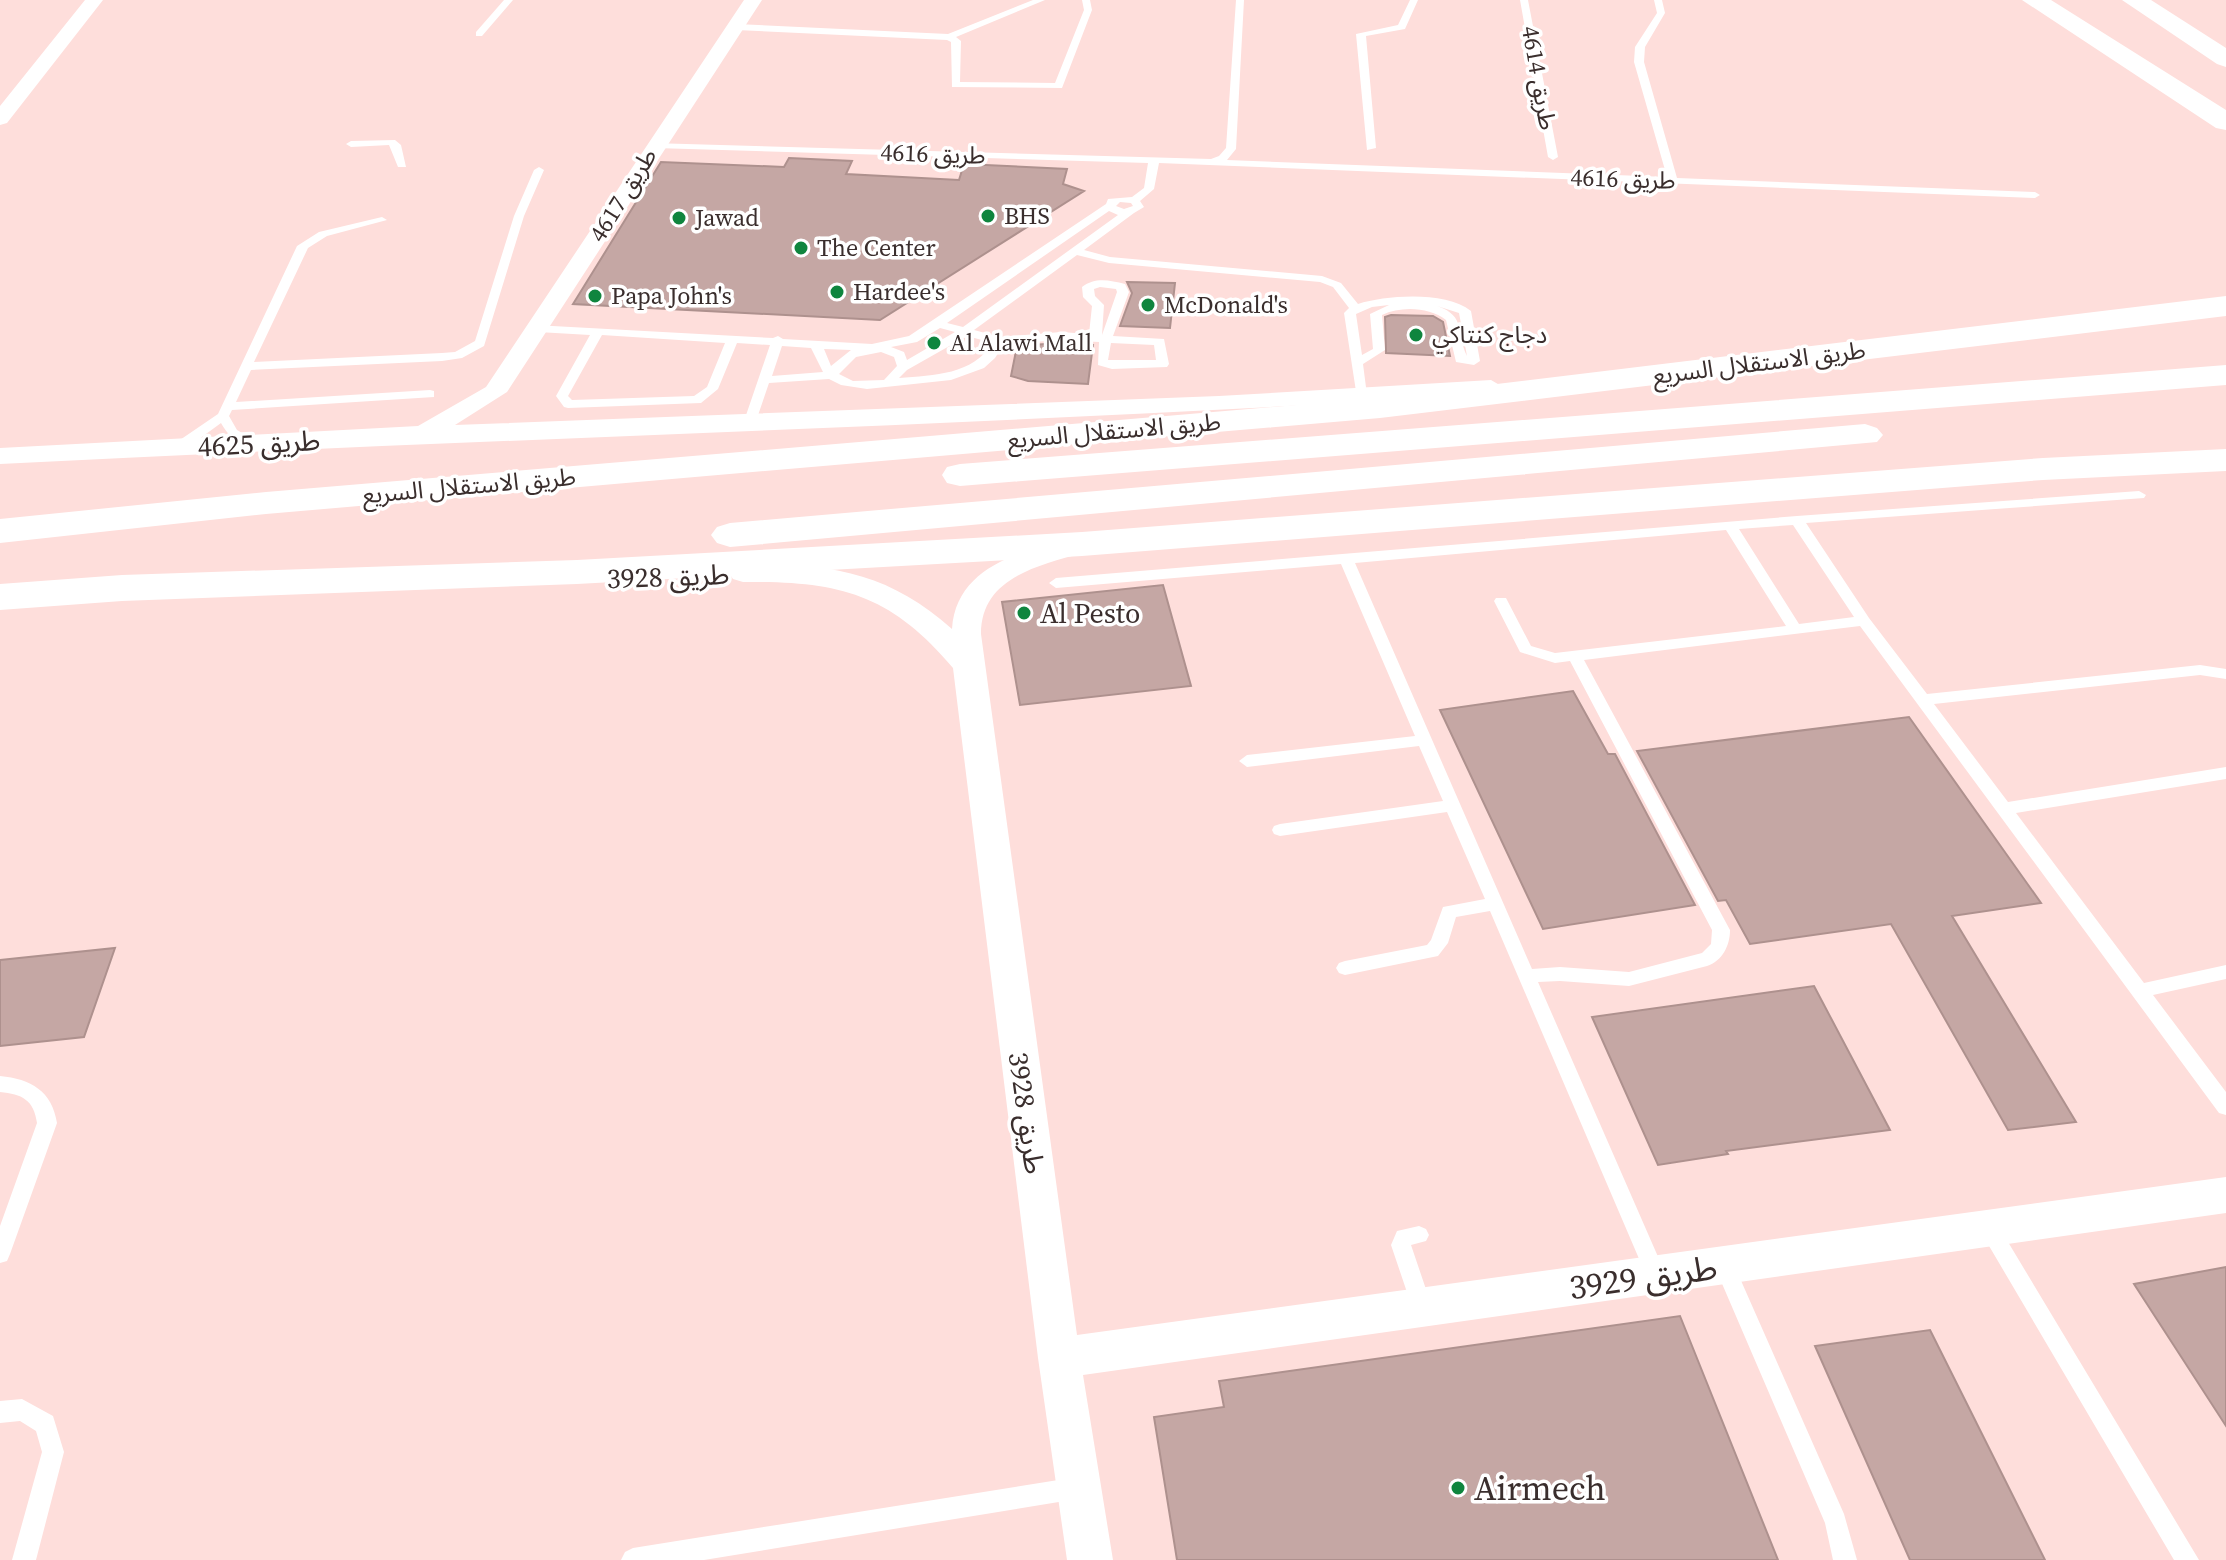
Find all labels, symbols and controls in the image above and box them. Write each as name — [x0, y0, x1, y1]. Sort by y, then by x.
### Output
street label: طريق 4614 — [1514, 23, 1565, 133]
street label: طريق 4616 — [880, 135, 986, 172]
street label: طريق 4617 — [581, 141, 664, 248]
street label: طريق 4616 — [1570, 160, 1676, 197]
place label: BHS — [1004, 199, 1050, 232]
place label: Jawad — [694, 201, 759, 234]
marker: BHS — [979, 207, 997, 225]
marker: Jawad — [670, 209, 688, 227]
place label: The Center — [817, 231, 936, 264]
marker: The Center — [792, 239, 810, 257]
place label: Hardee's — [853, 275, 945, 308]
place label: Papa John's — [611, 279, 732, 312]
marker: Hardee's — [828, 283, 846, 301]
marker: Papa John's — [586, 287, 604, 305]
place label: McDonald's — [1164, 288, 1288, 321]
marker: McDonald's — [1139, 296, 1157, 314]
place label: دجاج كنتاكي — [1432, 318, 1547, 354]
place label: Al Alawi Mall — [950, 326, 1092, 359]
marker: دجاج كنتاكي — [1407, 326, 1425, 344]
street label: طريق الاستقلال السريع — [1651, 333, 1867, 393]
marker: Al Alawi Mall — [925, 334, 943, 352]
street label: طريق الاستقلال السريع — [1006, 405, 1222, 457]
street label: طريق 4625 — [197, 421, 321, 465]
street label: طريق الاستقلال السريع — [361, 460, 577, 512]
street label: طريق 3928 — [606, 555, 730, 597]
place label: Al Pesto — [1040, 594, 1140, 632]
marker: Al Pesto — [1015, 604, 1033, 622]
street label: طريق 3928 — [1000, 1050, 1054, 1176]
street label: طريق 3929 — [1566, 1244, 1720, 1310]
place label: Airmech — [1474, 1465, 1606, 1511]
marker: Airmech — [1449, 1479, 1467, 1497]

